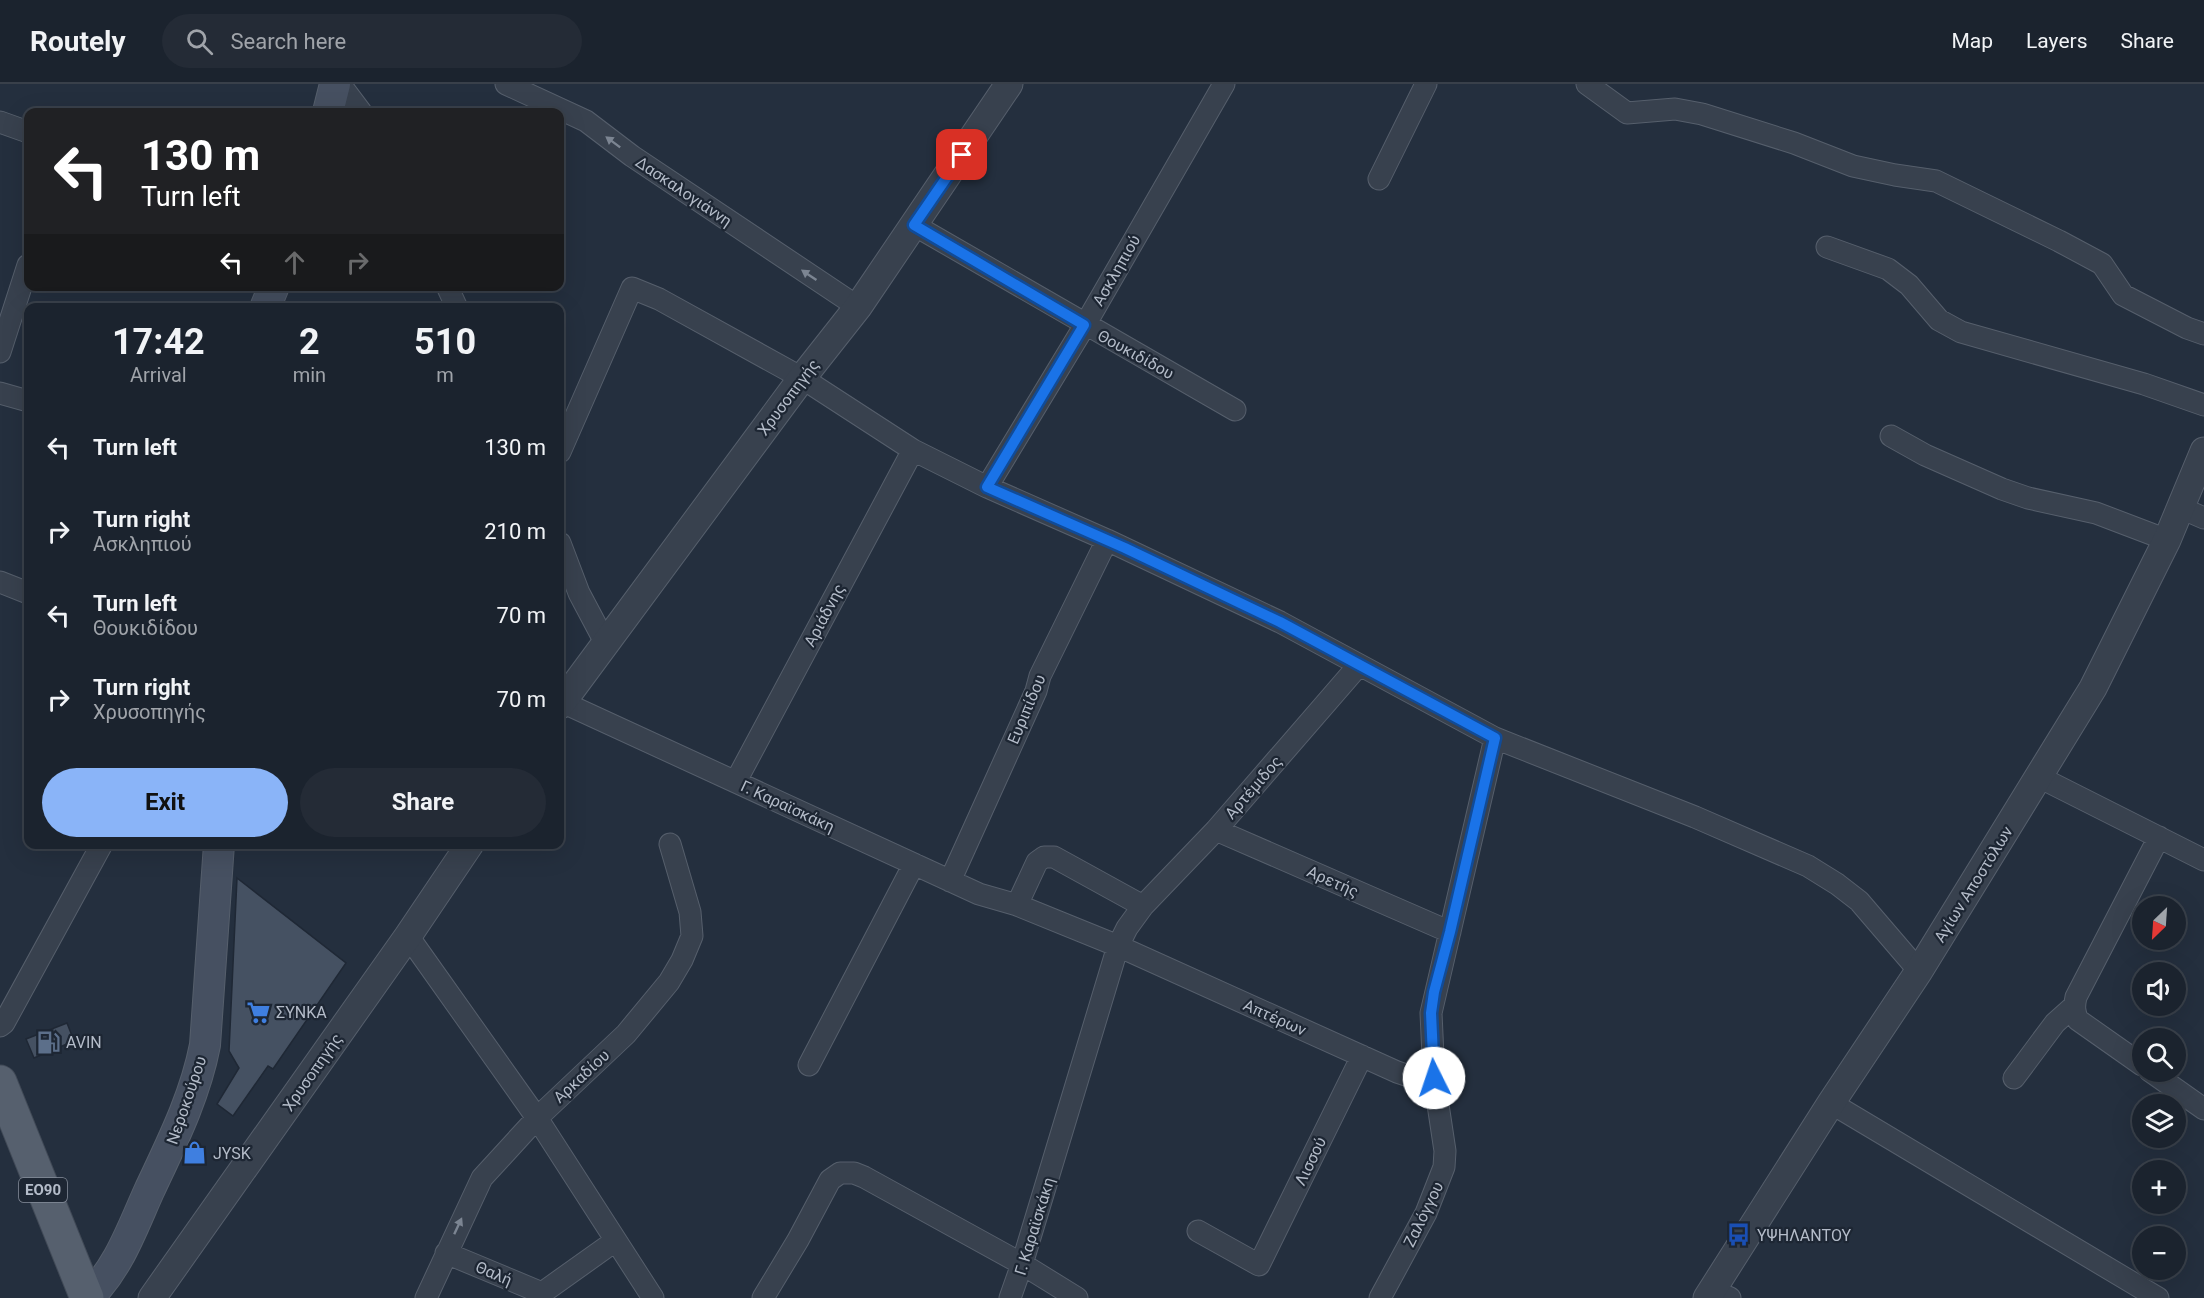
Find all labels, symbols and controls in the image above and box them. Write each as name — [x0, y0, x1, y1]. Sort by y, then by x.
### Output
search box — [162, 14, 582, 68]
text: Routely — [30, 25, 126, 58]
icon: search — [183, 25, 216, 58]
text: Search here — [231, 29, 346, 54]
text: Map — [1951, 29, 1993, 53]
text: Layers — [2026, 29, 2087, 53]
text: Share — [2120, 29, 2174, 53]
pin — [936, 129, 987, 180]
text: 130 m — [141, 131, 260, 180]
icon: left — [42, 132, 120, 210]
one-way arrow — [605, 135, 621, 148]
icon: arrive — [945, 138, 978, 171]
street label: Δασκαλογιάννη — [632, 152, 735, 231]
text: Turn left — [141, 181, 241, 213]
street label: Ασκληπιού — [1088, 231, 1144, 309]
icon: left — [215, 246, 248, 279]
icon: ahead — [278, 246, 311, 279]
icon: right — [341, 246, 374, 279]
one-way arrow — [801, 269, 817, 280]
text: 17:42 — [112, 321, 205, 363]
text: 2 — [299, 321, 320, 363]
text: 510 — [414, 321, 476, 363]
street label: Θουκιδίδου — [1094, 326, 1177, 383]
street label: Χρυσοπηγής — [754, 356, 823, 439]
text: Arrival — [130, 363, 187, 387]
text: min — [293, 363, 326, 387]
text: m — [436, 363, 454, 387]
icon: left — [42, 431, 75, 464]
text: Turn left — [93, 435, 177, 460]
text: 130 m — [484, 435, 546, 460]
text: Turn right — [93, 507, 190, 532]
icon: right — [42, 515, 75, 548]
text: 210 m — [484, 519, 546, 544]
text: Ασκληπιού — [93, 532, 192, 556]
street label: Αριάδνης — [800, 581, 849, 650]
text: Turn left — [93, 591, 177, 616]
icon: left — [42, 599, 75, 632]
text: 70 m — [497, 603, 546, 628]
text: Θουκιδίδου — [93, 616, 198, 640]
street label: Ευριπίδου — [1003, 672, 1050, 747]
text: Turn right — [93, 675, 190, 700]
icon: right — [42, 683, 75, 716]
text: 70 m — [497, 687, 546, 712]
text: Χρυσοπηγής — [93, 700, 206, 724]
street label: Αρτέμιδος — [1221, 752, 1286, 823]
button: Exit — [42, 768, 288, 837]
button: Share — [300, 768, 546, 837]
street label: Γ. Καραϊσκάκη — [738, 776, 838, 836]
street label: Αγίων Αποστόλων — [1930, 822, 2017, 946]
street label: Αρετής — [1304, 862, 1361, 901]
north arrow — [2132, 896, 2186, 950]
map controls — [2132, 896, 2186, 1280]
button: sound — [2132, 962, 2186, 1016]
street label: Απτέρων — [1240, 995, 1309, 1040]
supermarket icon: ΣΥΝΚΑ — [245, 999, 271, 1025]
place label: ΣΥΝΚΑ — [276, 1003, 327, 1022]
button: search — [2132, 1028, 2186, 1082]
fuel station icon: AVIN — [35, 1029, 61, 1055]
street label: Χρυσοπηγής — [279, 1030, 346, 1115]
place label: AVIN — [66, 1033, 102, 1052]
street label: Αρκαδίου — [549, 1046, 613, 1107]
position arrow — [1402, 1046, 1466, 1110]
street label: Νεροκούρου — [163, 1054, 210, 1147]
button: layers — [2132, 1094, 2186, 1148]
street label: Λισσού — [1291, 1134, 1330, 1189]
shop icon: JYSK — [182, 1140, 208, 1166]
place label: JYSK — [213, 1144, 252, 1163]
button: + — [2132, 1160, 2186, 1214]
street label: Γ. Καραϊσκάκη — [1011, 1175, 1058, 1277]
road number: ΕΟ90 — [19, 1178, 67, 1202]
street label: Ζαλόγγου — [1400, 1178, 1447, 1250]
one-way arrow — [454, 1217, 463, 1234]
bus stop icon: ΥΨΗΛΑΝΤΟΥ — [1726, 1222, 1752, 1248]
place label: ΥΨΗΛΑΝΤΟΥ — [1757, 1226, 1852, 1245]
button: − — [2132, 1226, 2186, 1280]
street label: Θαλή — [473, 1257, 515, 1290]

